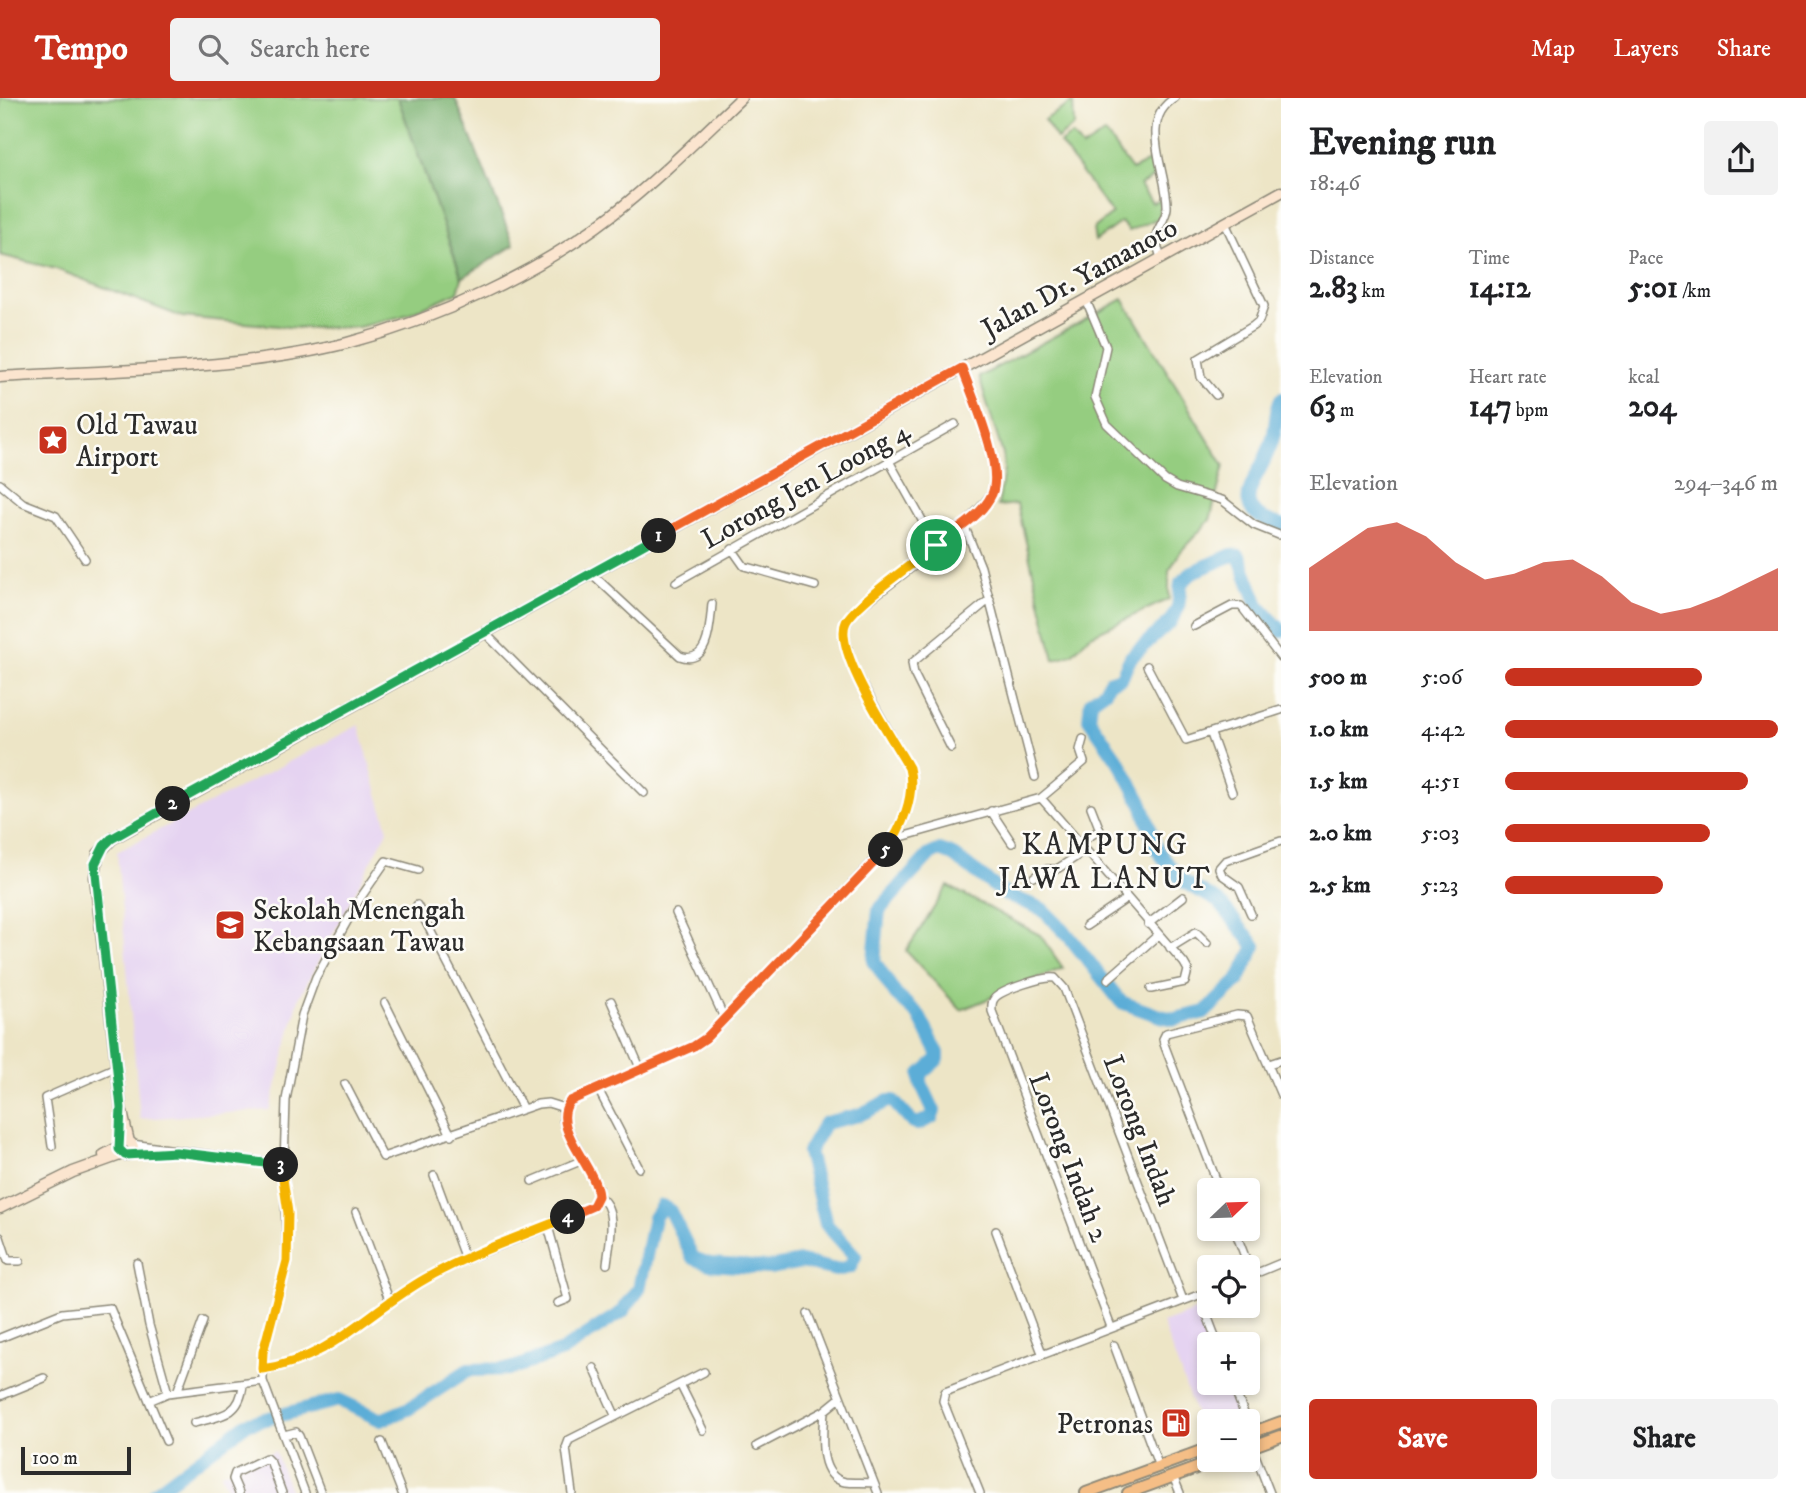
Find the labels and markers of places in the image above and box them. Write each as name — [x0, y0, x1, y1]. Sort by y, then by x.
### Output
place label: Old Tawau Airport — [76, 408, 198, 475]
place icon: Old Tawau Airport — [36, 423, 70, 457]
pin — [906, 515, 966, 575]
pin: 1 — [642, 518, 676, 554]
pin: 2 — [156, 786, 190, 822]
pin: 5 — [868, 832, 903, 868]
place label: Sekolah Menengah Kebangsaan Tawau — [253, 893, 465, 960]
school or university icon: Sekolah Menengah Kebangsaan Tawau — [213, 908, 247, 942]
pin: 3 — [264, 1148, 298, 1182]
pin: 4 — [550, 1200, 586, 1234]
fuel station icon: Petronas — [1159, 1406, 1193, 1440]
place label: Petronas — [1057, 1407, 1153, 1442]

